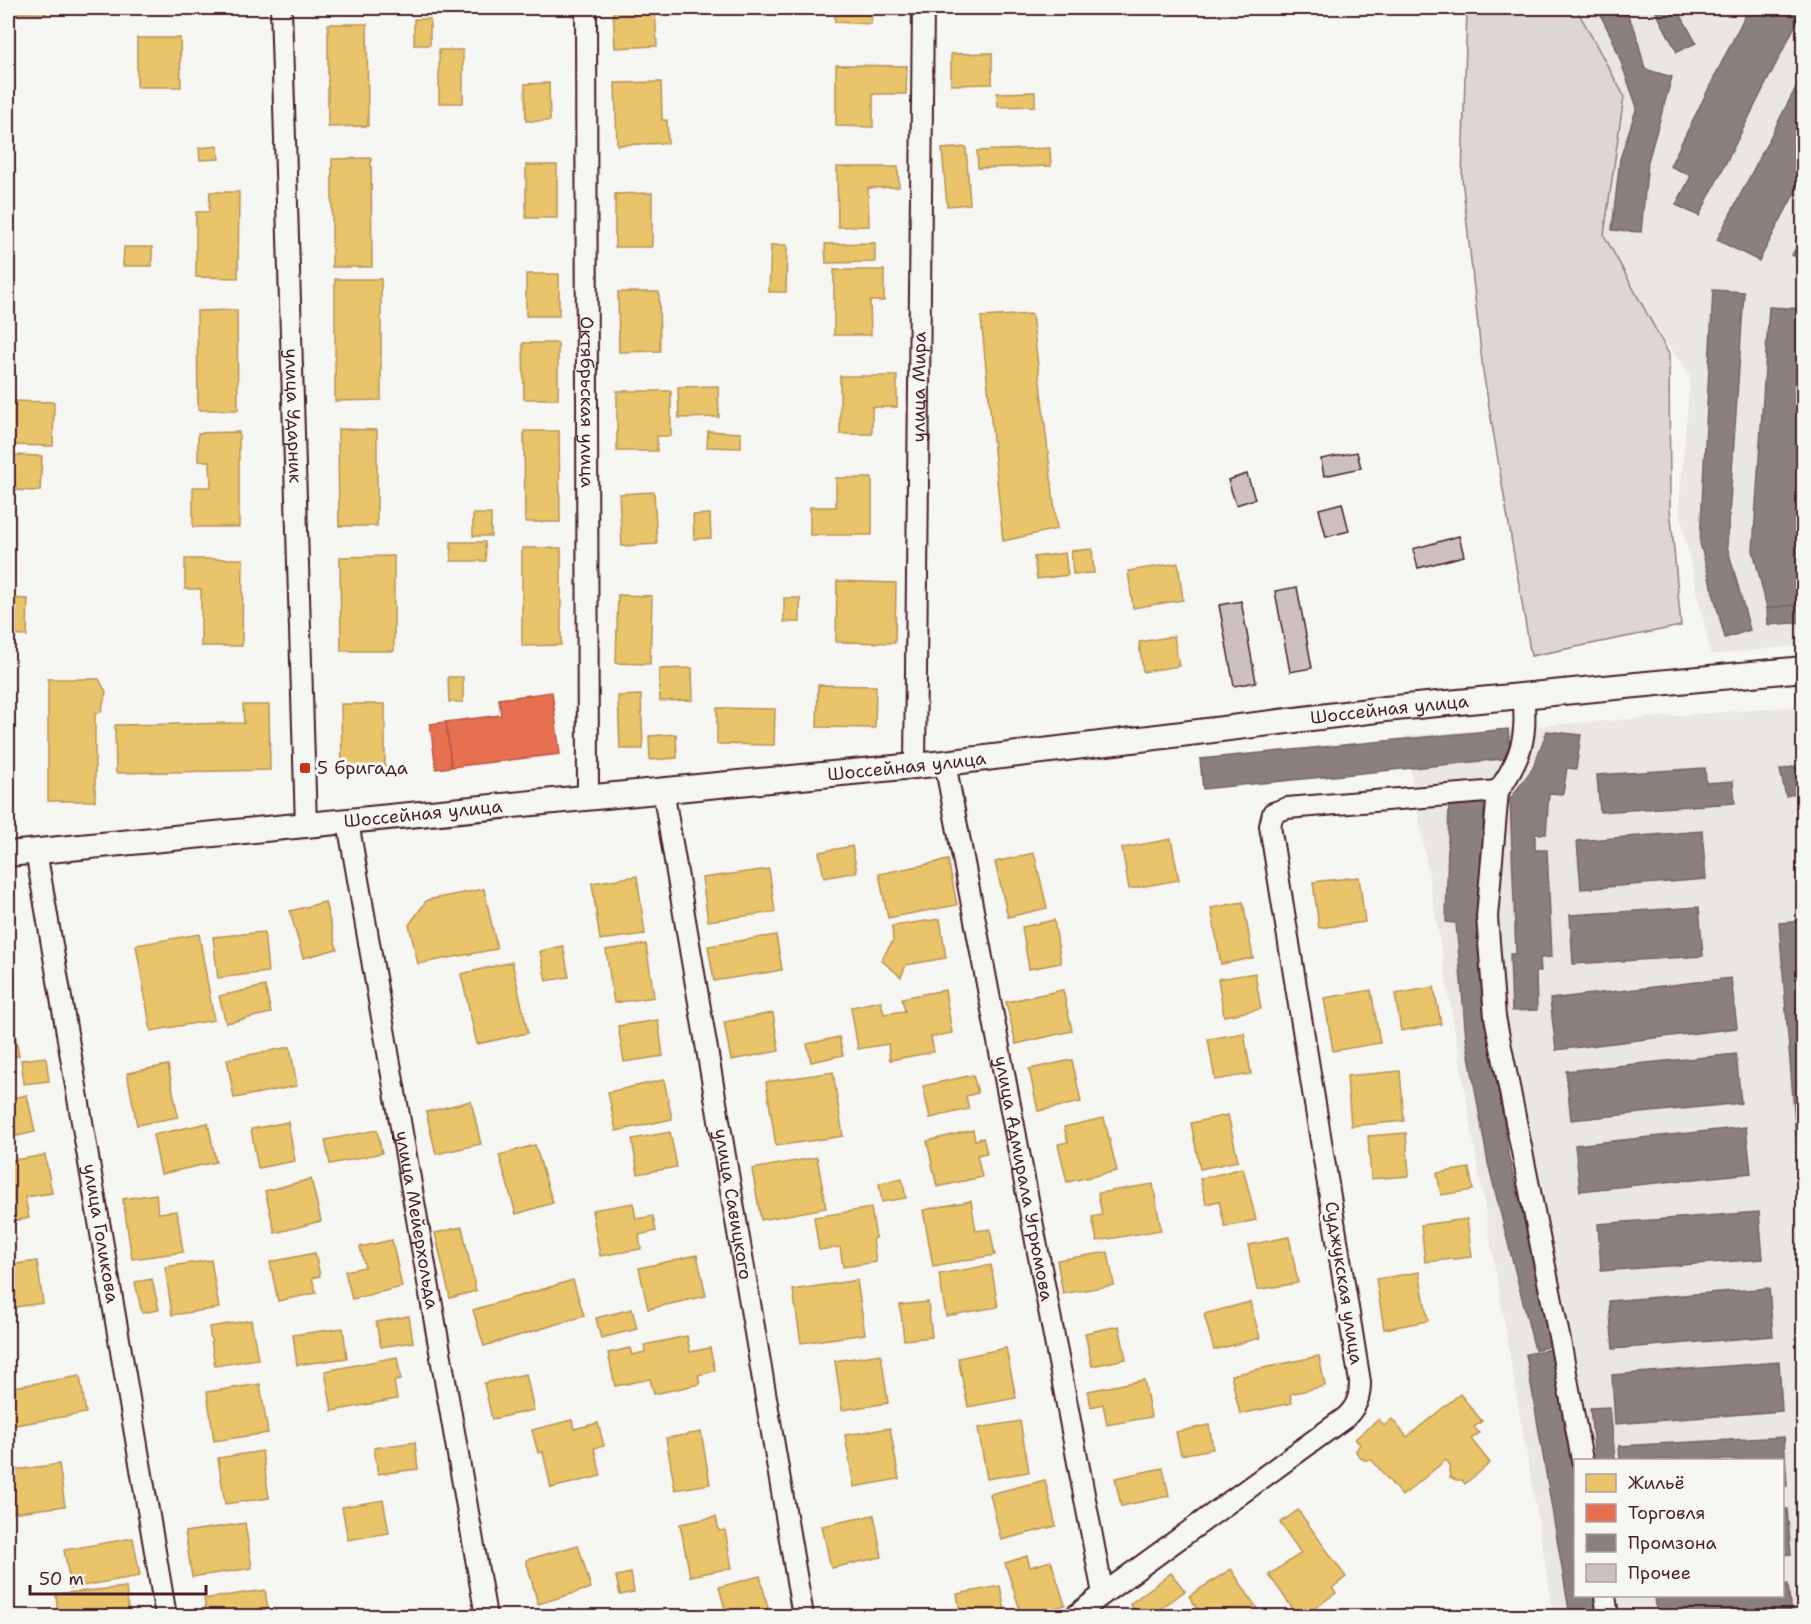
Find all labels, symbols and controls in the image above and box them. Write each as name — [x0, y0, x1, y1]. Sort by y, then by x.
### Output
street label: Октябрьская улица — [575, 316, 599, 488]
street label: улица Мира — [906, 331, 932, 443]
street label: улица Ударник — [279, 348, 308, 484]
street label: Шоссейная улица — [1309, 689, 1470, 730]
street label: Шоссейная улица — [826, 746, 987, 786]
place label: 5 бригада — [317, 756, 408, 780]
marker: 5 бригада — [298, 761, 312, 775]
street label: Шоссейная улица — [343, 794, 503, 833]
street label: улица Адмирала Угрюмова — [989, 1054, 1059, 1303]
street label: улица Савицкого — [709, 1127, 758, 1281]
street label: улица Мейерхольда — [390, 1129, 444, 1311]
street label: улица Голикова — [77, 1162, 125, 1305]
street label: Суджукская улица — [1319, 1200, 1369, 1366]
legend — [1574, 1459, 1784, 1597]
text: Жильё — [1628, 1471, 1685, 1495]
text: Торговля — [1628, 1501, 1706, 1525]
text: Промзона — [1628, 1531, 1717, 1555]
scale bar — [30, 1558, 206, 1596]
text: Прочее — [1628, 1561, 1691, 1585]
text: 50 m — [39, 1567, 84, 1591]

